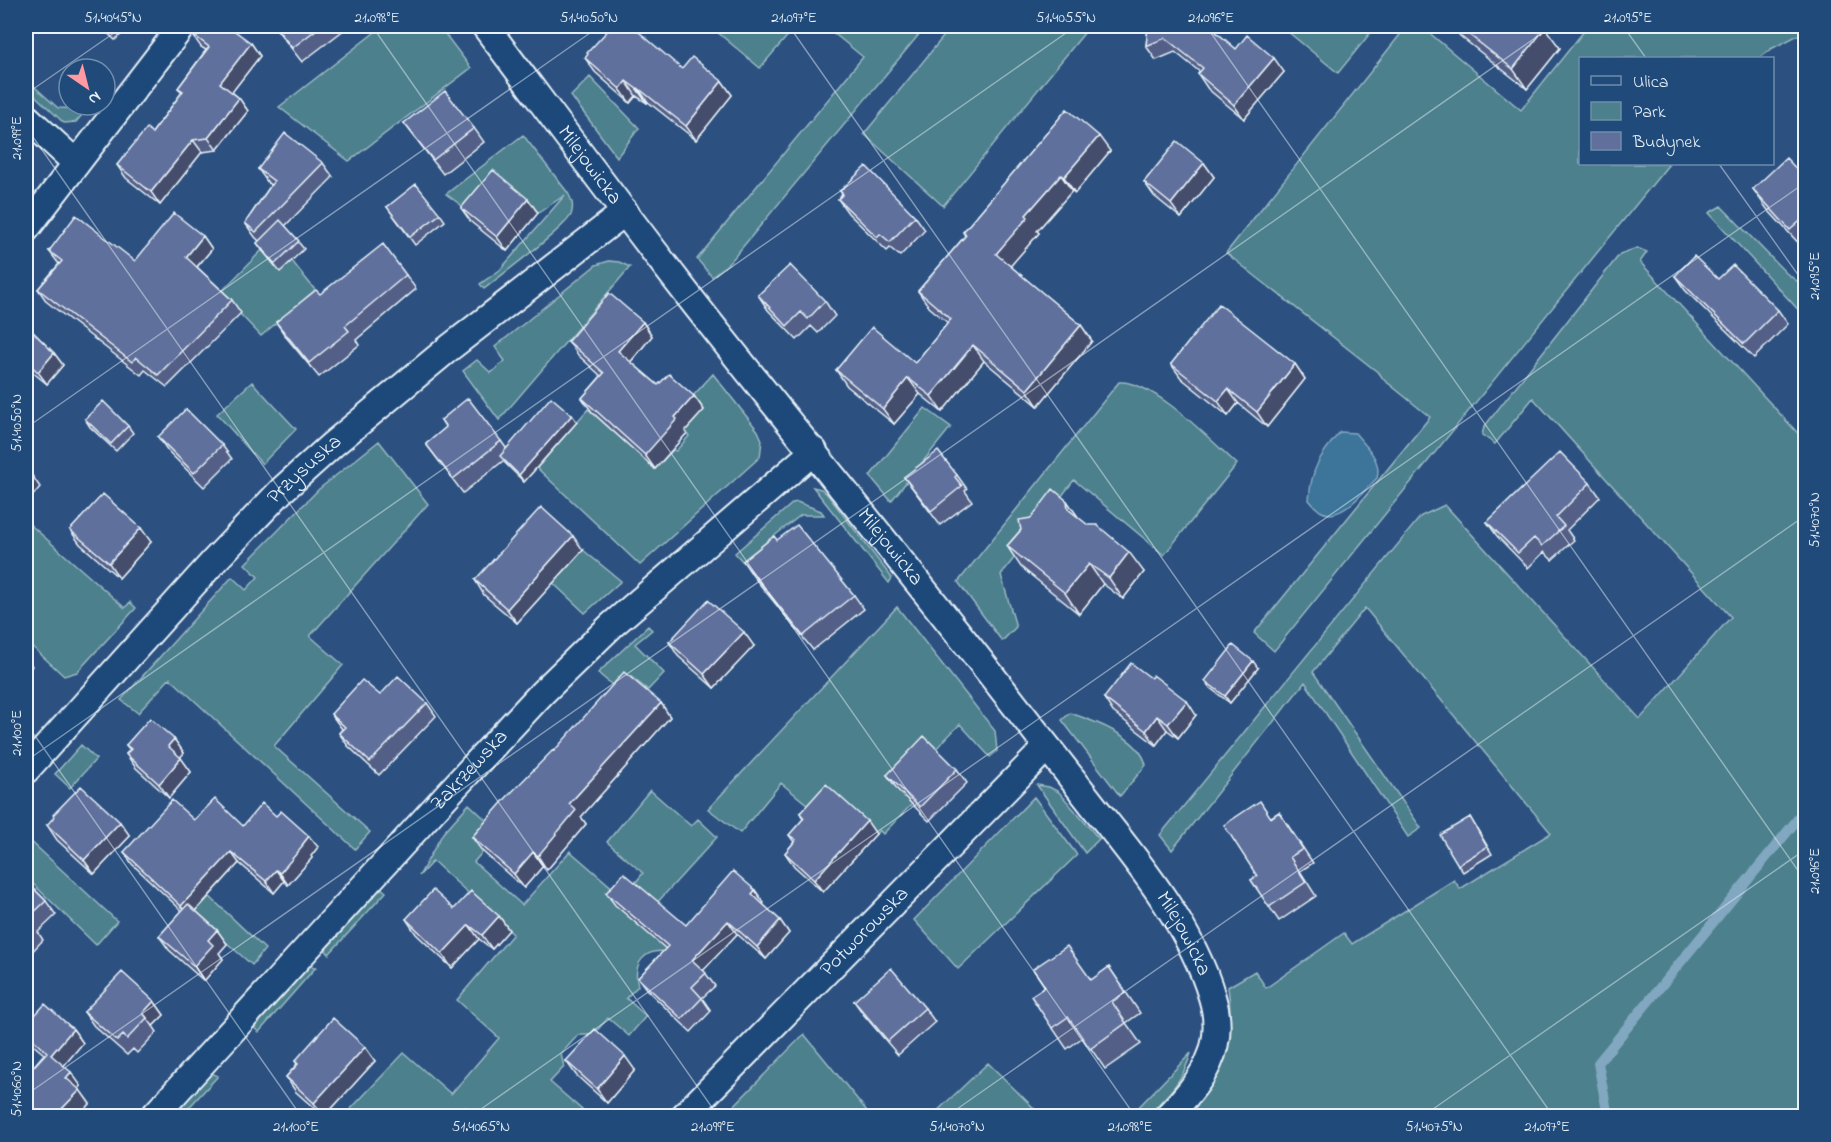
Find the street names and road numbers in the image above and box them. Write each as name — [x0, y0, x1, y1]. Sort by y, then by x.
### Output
street label: Milejowicka — [550, 120, 629, 211]
street label: Przysuska — [261, 428, 349, 511]
street label: Milejowicka — [849, 502, 930, 593]
street label: Zakrzewska — [424, 723, 516, 818]
street label: Potworowska — [814, 880, 916, 984]
street label: Milejowicka — [1148, 886, 1218, 980]

